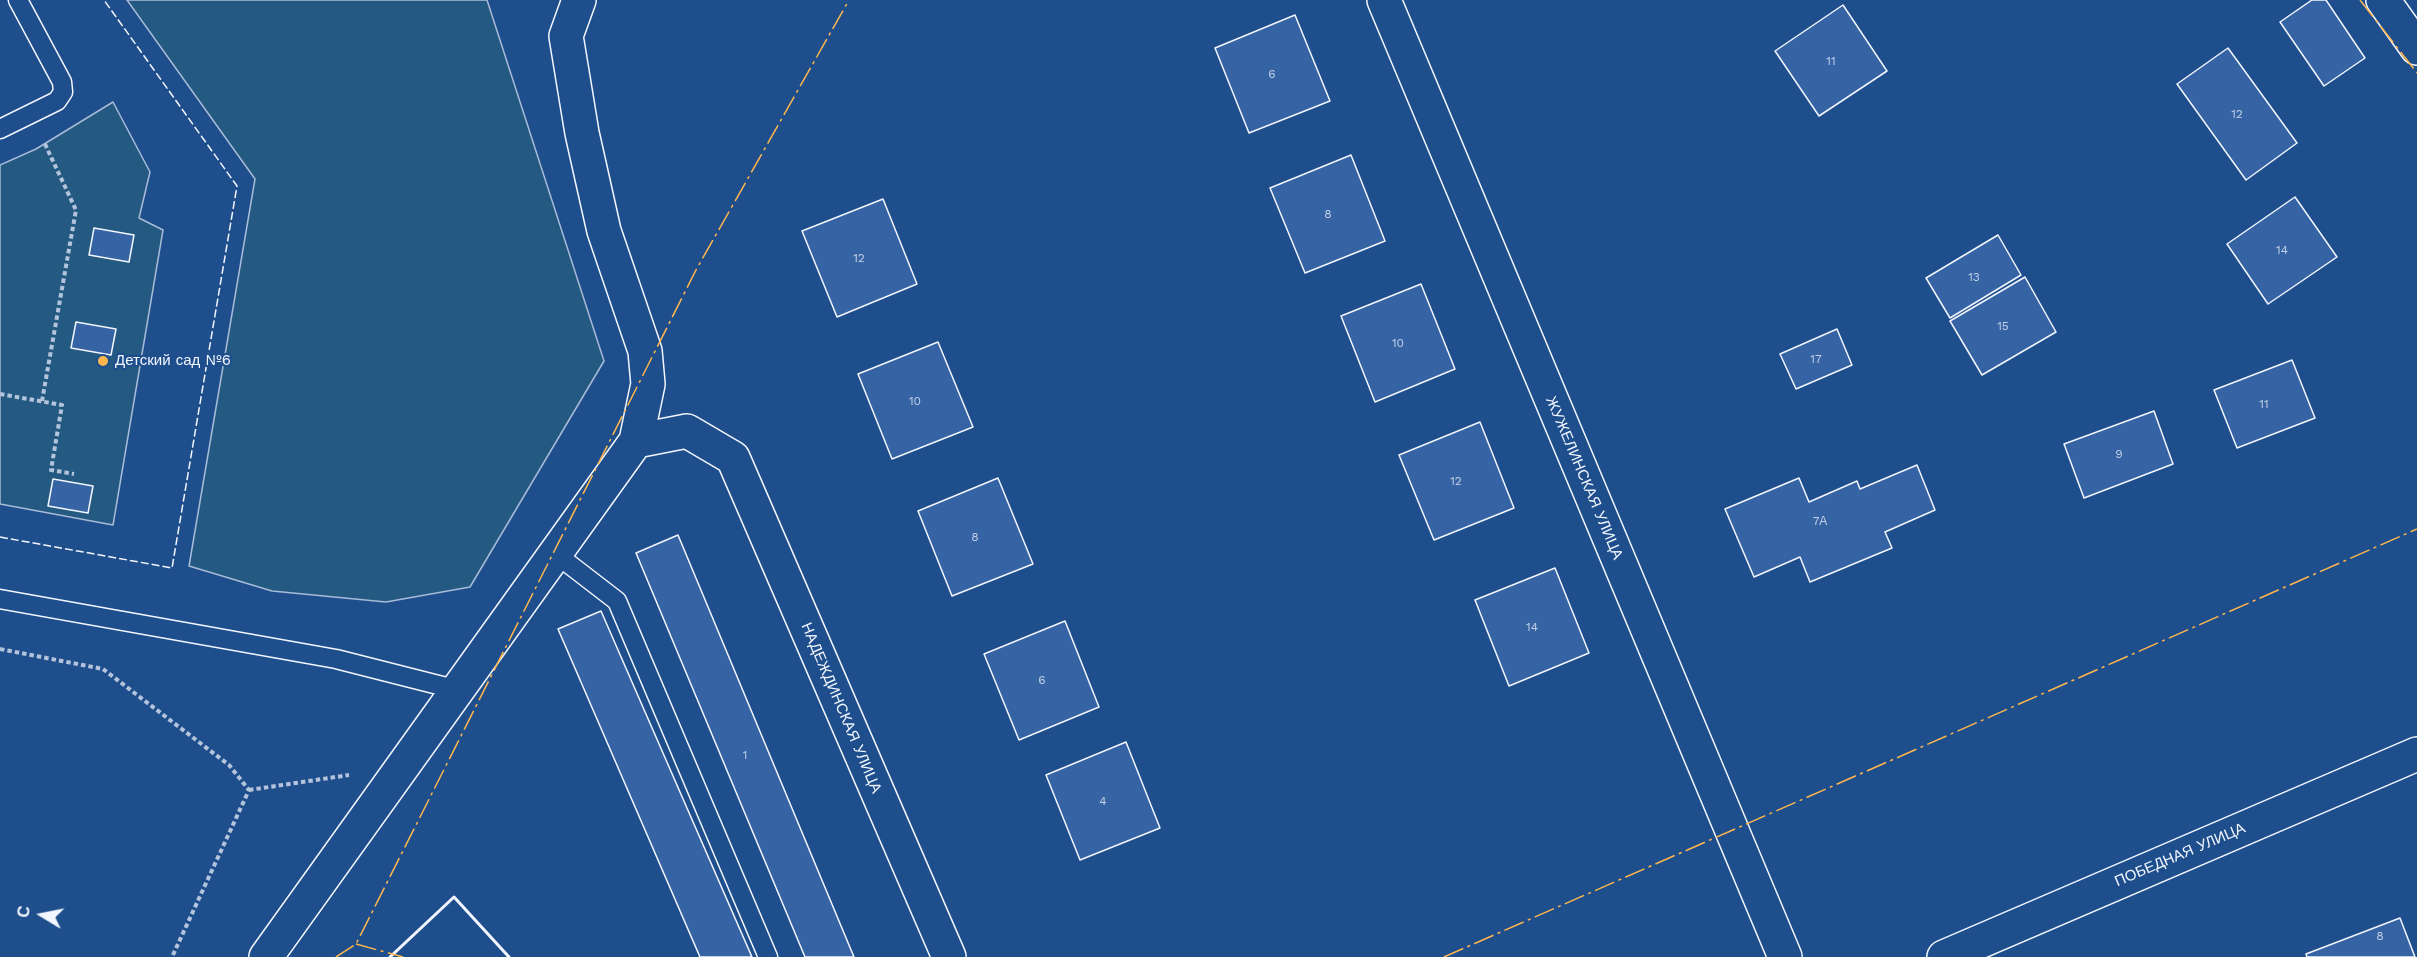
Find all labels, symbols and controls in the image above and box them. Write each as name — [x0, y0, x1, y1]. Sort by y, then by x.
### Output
house number: 11 — [1826, 54, 1836, 68]
house number: 6 — [1268, 67, 1276, 81]
house number: 12 — [2231, 107, 2243, 121]
house number: 8 — [1324, 207, 1332, 221]
house number: 14 — [2276, 243, 2288, 257]
house number: 12 — [853, 251, 865, 265]
house number: 13 — [1968, 270, 1980, 284]
house number: 15 — [1997, 319, 2009, 333]
house number: 10 — [1392, 336, 1404, 350]
place label: Детский сад №6 — [115, 352, 231, 370]
house number: 17 — [1810, 352, 1822, 366]
marker: Детский сад №6 — [96, 354, 110, 368]
house number: 10 — [909, 394, 921, 408]
street label: ЖУЖЕЛИНСКАЯ УЛИЦА — [1541, 394, 1627, 562]
house number: 11 — [2259, 397, 2269, 411]
house number: 9 — [2115, 447, 2123, 461]
house number: 12 — [1450, 474, 1462, 488]
house number: 7А — [1813, 514, 1827, 528]
house number: 8 — [971, 530, 979, 544]
street label: НАДЕЖДИНСКАЯ УЛИЦА — [797, 620, 885, 796]
house number: 14 — [1526, 620, 1538, 634]
house number: 6 — [1038, 673, 1046, 687]
house number: 1 — [743, 748, 747, 762]
house number: 4 — [1099, 794, 1107, 808]
street label: ПОБЕДНАЯ УЛИЦА — [2112, 819, 2248, 891]
north arrow — [12, 885, 72, 945]
text: С — [13, 904, 34, 919]
house number: 8 — [2376, 929, 2384, 943]

